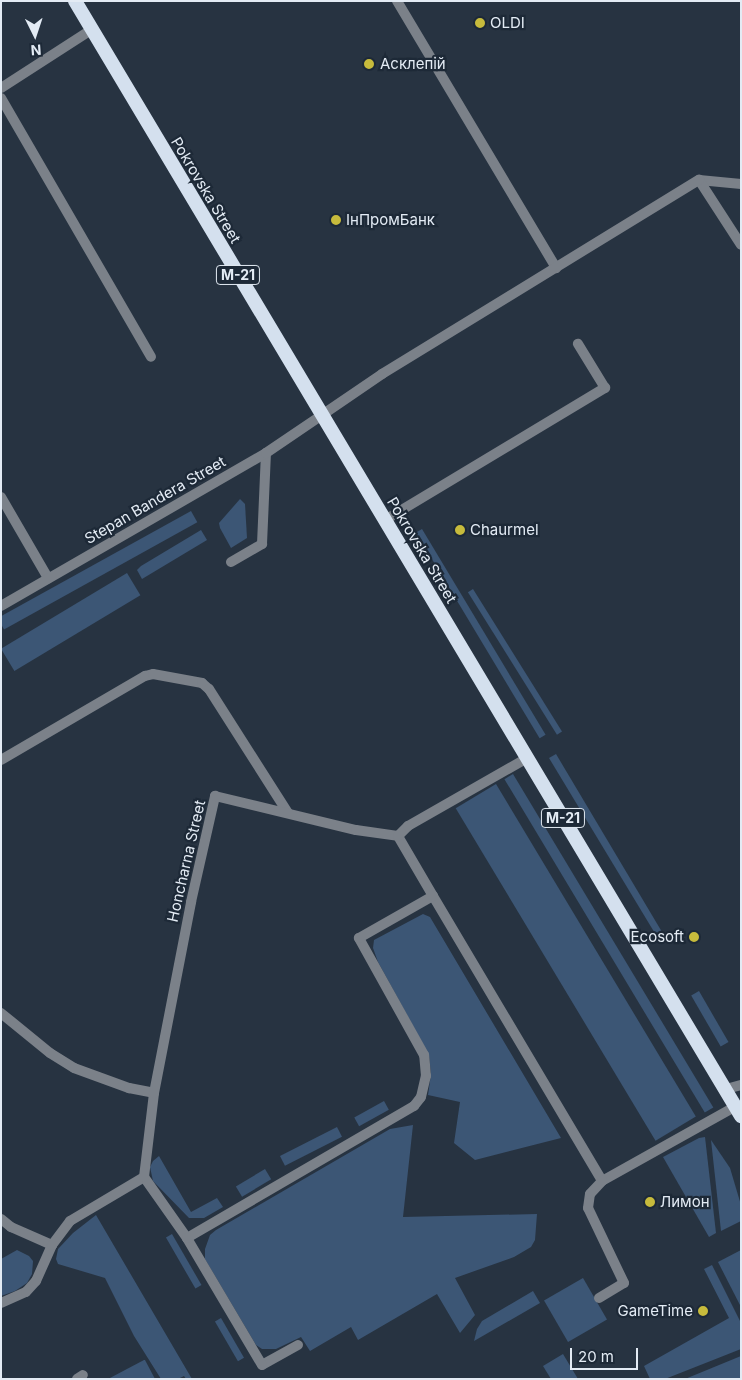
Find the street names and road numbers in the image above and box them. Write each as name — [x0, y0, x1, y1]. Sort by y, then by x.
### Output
street label: Pokrovska Street — [167, 134, 245, 246]
road number: М-21 — [216, 264, 260, 286]
street label: Stepan Bandera Street — [81, 452, 229, 548]
street label: Pokrovska Street — [383, 494, 461, 606]
street label: Honcharna Street — [163, 798, 209, 924]
road number: М-21 — [540, 806, 586, 830]

